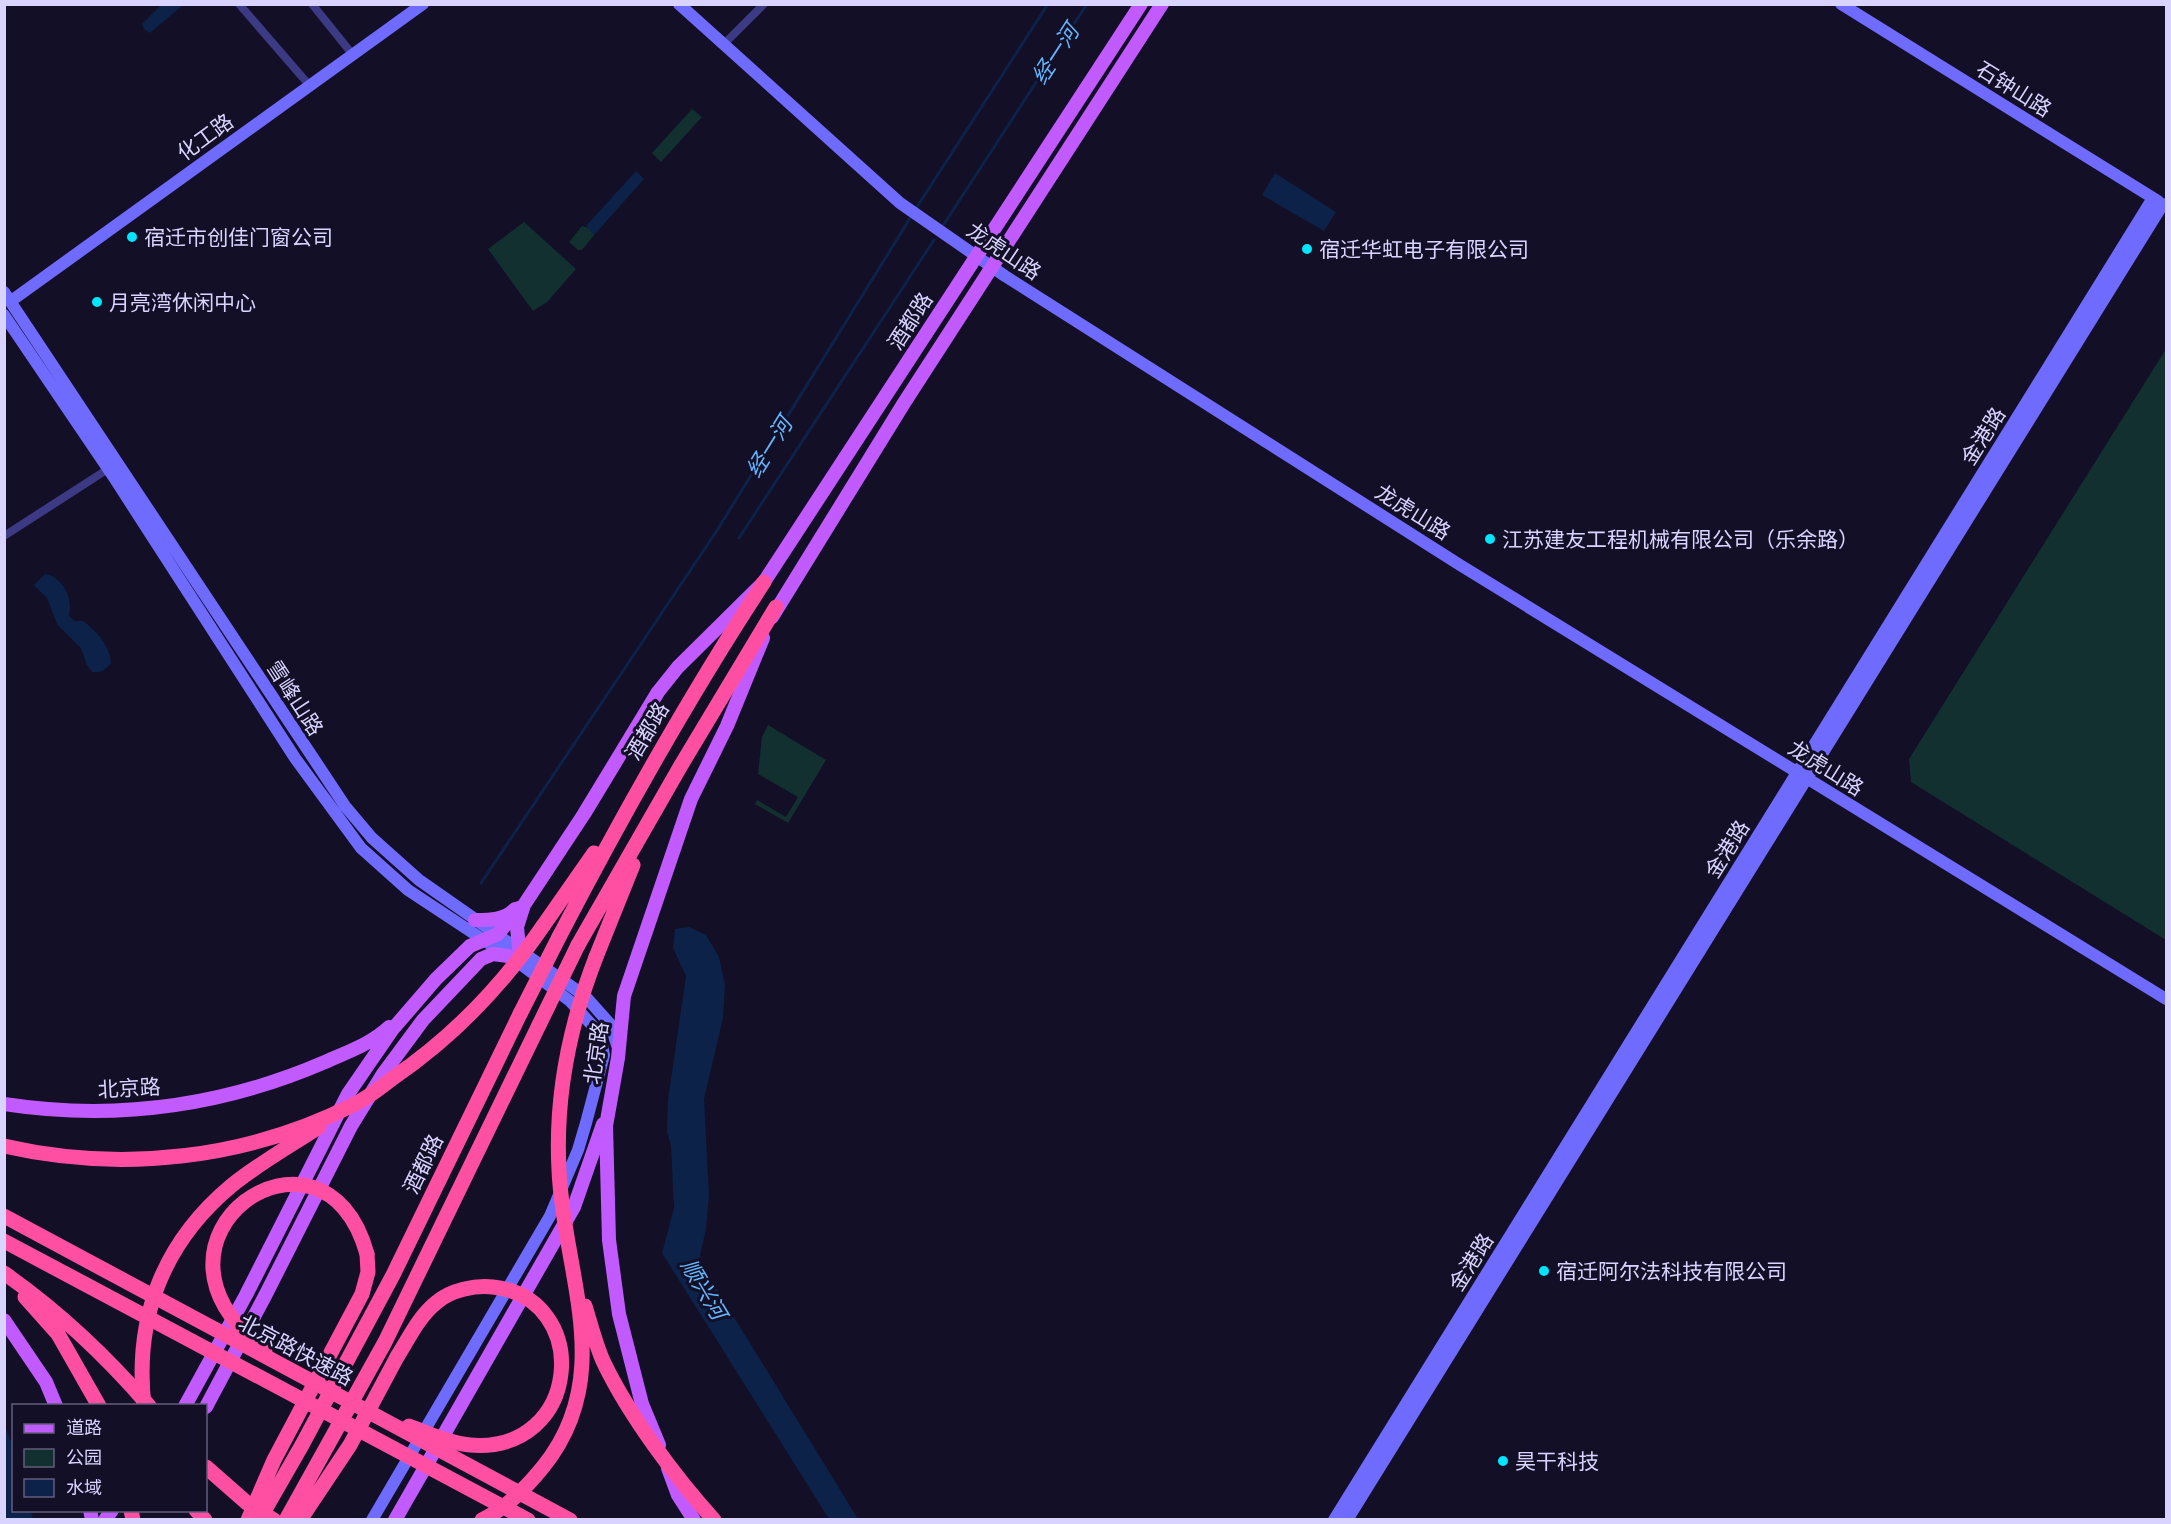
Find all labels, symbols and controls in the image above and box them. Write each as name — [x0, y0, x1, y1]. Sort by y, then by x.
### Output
water label: 经一河 — [1025, 15, 1087, 89]
street label: 石钟山路 — [1971, 55, 2057, 123]
street label: 化工路 — [172, 108, 238, 166]
street label: 龙虎山路 — [962, 216, 1046, 286]
place label: 宿迁市创佳门窗公司 — [144, 224, 333, 251]
marker: 宿迁市创佳门窗公司 — [125, 230, 139, 244]
place label: 宿迁华虹电子有限公司 — [1319, 236, 1529, 263]
marker: 宿迁华虹电子有限公司 — [1300, 242, 1314, 256]
street label: 酒都路 — [882, 287, 938, 355]
place label: 月亮湾休闲中心 — [109, 289, 256, 316]
marker: 月亮湾休闲中心 — [90, 295, 104, 309]
street label: 金港路 — [1955, 402, 2011, 470]
water label: 经一河 — [740, 408, 800, 482]
street label: 龙虎山路 — [1370, 478, 1456, 546]
place label: 江苏建友工程机械有限公司（乐余路） — [1502, 526, 1859, 553]
marker: 江苏建友工程机械有限公司（乐余路） — [1483, 532, 1497, 546]
street label: 雪峰山路 — [261, 655, 329, 741]
street label: 酒都路 — [619, 697, 675, 765]
street label: 龙虎山路 — [1783, 734, 1869, 802]
street label: 金港路 — [1699, 815, 1755, 883]
street label: 北京路 — [578, 1020, 614, 1086]
street label: 北京路 — [97, 1073, 161, 1103]
street label: 酒都路 — [397, 1130, 449, 1198]
street label: 金港路 — [1443, 1228, 1499, 1296]
water label: 顺兴河 — [675, 1253, 735, 1328]
place label: 宿迁阿尔法科技有限公司 — [1556, 1258, 1787, 1285]
marker: 宿迁阿尔法科技有限公司 — [1537, 1264, 1551, 1278]
street label: 北京路快速路 — [234, 1309, 358, 1391]
legend — [12, 1404, 207, 1512]
text: 道路 — [66, 1416, 102, 1439]
text: 公园 — [66, 1446, 102, 1469]
place label: 昊干科技 — [1515, 1448, 1599, 1475]
marker: 昊干科技 — [1496, 1454, 1510, 1468]
text: 水域 — [66, 1476, 102, 1499]

